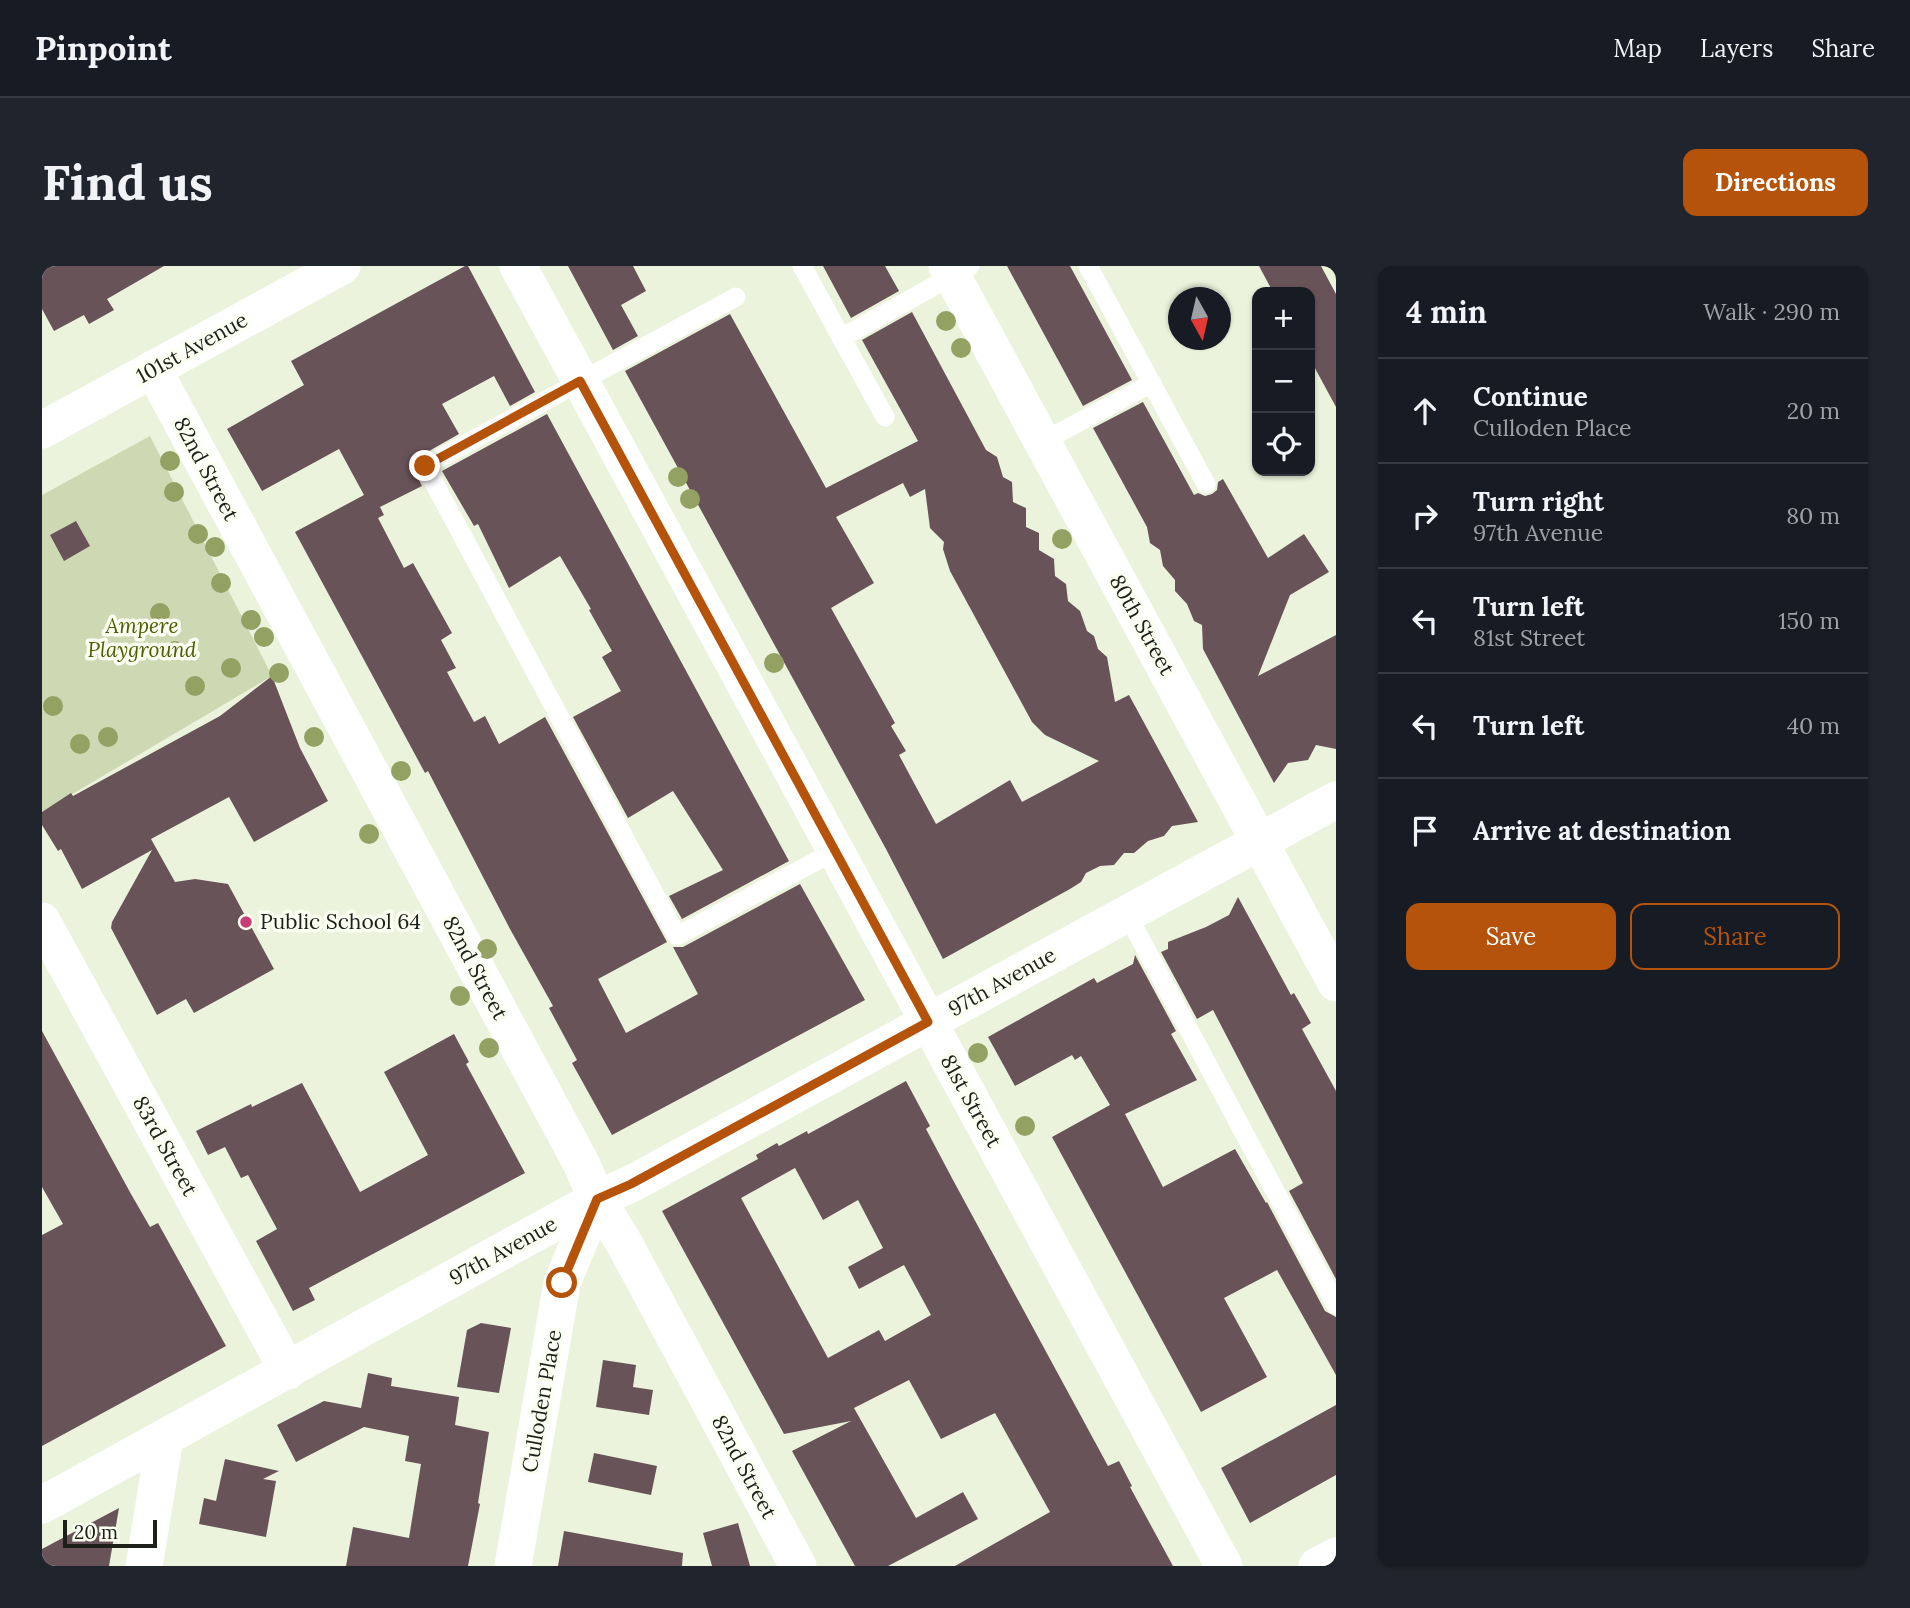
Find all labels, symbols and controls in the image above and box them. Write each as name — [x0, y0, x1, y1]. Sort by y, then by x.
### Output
text: Pinpoint — [35, 27, 172, 69]
text: Map — [1613, 33, 1662, 64]
text: Layers — [1700, 33, 1773, 64]
text: Share — [1811, 33, 1875, 64]
button: Directions — [1683, 149, 1868, 216]
text: Find us — [42, 151, 213, 213]
north arrow — [1168, 287, 1231, 350]
map controls — [1252, 287, 1315, 476]
button: + — [1252, 287, 1315, 350]
text: 4 min — [1406, 293, 1487, 331]
text: Walk · 290 m — [1703, 297, 1840, 326]
street label: 101st Avenue — [131, 306, 252, 389]
button: − — [1252, 350, 1315, 413]
text: Continue — [1473, 380, 1588, 413]
icon: ahead — [1406, 392, 1444, 430]
text: 20 m — [1787, 396, 1840, 425]
street label: 82nd Street — [168, 412, 245, 526]
button: locate — [1252, 413, 1315, 476]
text: Culloden Place — [1473, 413, 1632, 442]
route end — [409, 450, 440, 481]
text: Turn right — [1473, 485, 1604, 518]
icon: right — [1406, 497, 1444, 535]
text: 80 m — [1786, 501, 1840, 530]
text: 97th Avenue — [1473, 518, 1603, 547]
street label: 80th Street — [1104, 570, 1181, 680]
text: Turn left — [1473, 590, 1584, 623]
icon: left — [1406, 602, 1444, 640]
text: 150 m — [1778, 606, 1840, 635]
park label: Ampere Playground — [88, 612, 197, 663]
text: 81st Street — [1473, 623, 1585, 652]
icon: left — [1406, 707, 1444, 745]
text: Turn left — [1473, 709, 1584, 742]
text: 40 m — [1787, 711, 1840, 740]
icon: arrive — [1406, 812, 1444, 850]
text: Arrive at destination — [1473, 814, 1731, 847]
button: Save — [1406, 903, 1616, 970]
button: Share — [1630, 903, 1840, 970]
place label: Public School 64 — [260, 908, 421, 935]
street label: 82nd Street — [437, 911, 514, 1025]
marker: Public School 64 — [238, 914, 254, 930]
street label: 97th Avenue — [943, 941, 1060, 1022]
street label: 81st Street — [935, 1049, 1008, 1153]
street label: 83rd Street — [127, 1091, 204, 1201]
street label: 97th Avenue — [444, 1210, 561, 1291]
route start — [546, 1267, 577, 1298]
street label: Culloden Place — [516, 1327, 567, 1475]
street label: 82nd Street — [706, 1410, 783, 1524]
scale bar — [63, 1517, 158, 1549]
text: 20 m — [74, 1520, 118, 1544]

